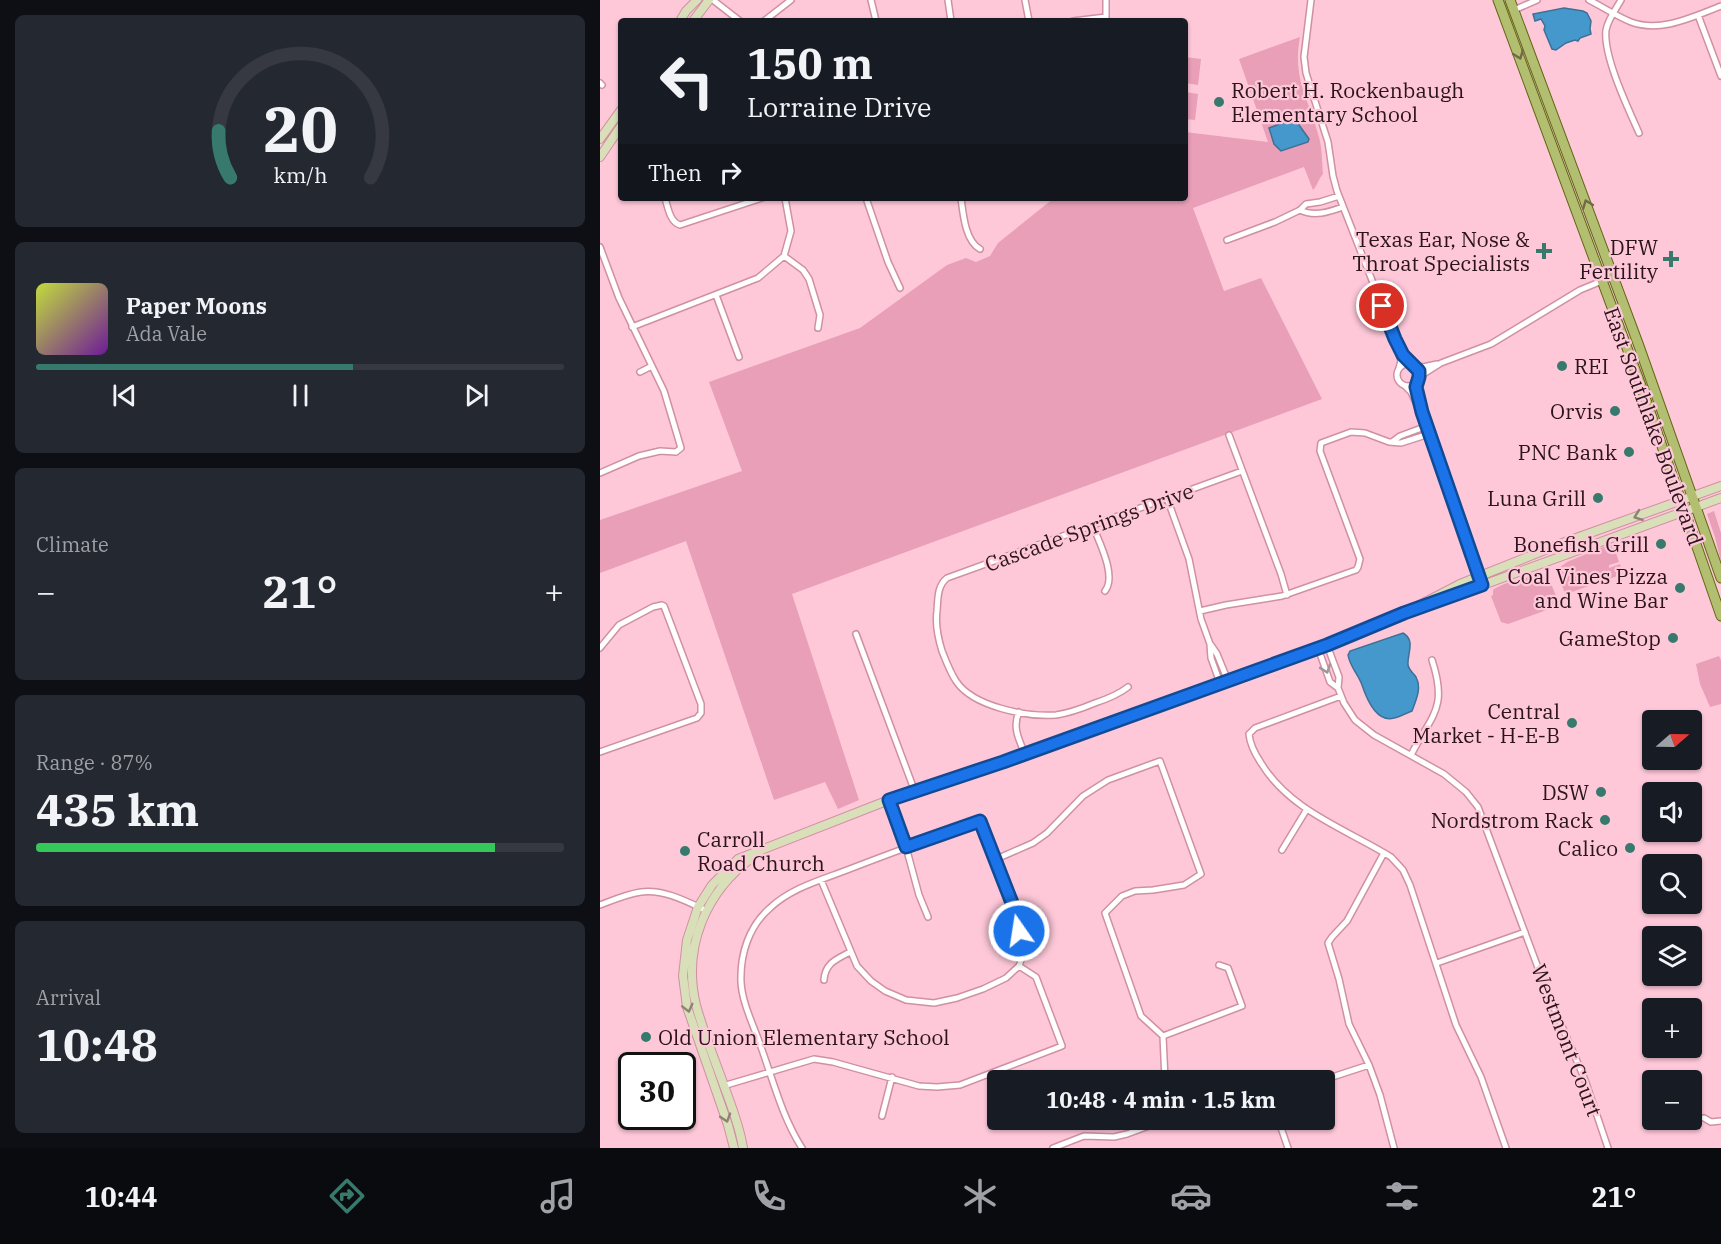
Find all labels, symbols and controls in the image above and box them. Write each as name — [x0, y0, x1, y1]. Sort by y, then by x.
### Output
text: 150 m — [747, 36, 873, 91]
icon: left — [648, 42, 726, 120]
one-way arrow — [1511, 49, 1524, 60]
place label: Robert H. Rockenbaugh Elementary School — [1231, 76, 1464, 128]
text: 20 — [263, 88, 337, 169]
text: Lorraine Drive — [747, 89, 932, 124]
marker: Robert H. Rockenbaugh Elementary School — [1212, 95, 1226, 109]
icon: right — [714, 156, 747, 189]
text: Then — [648, 158, 702, 187]
text: km/h — [273, 161, 327, 189]
one-way arrow — [1582, 200, 1594, 211]
place label: Texas Ear, Nose & Throat Specialists — [1352, 225, 1530, 277]
place label: DFW Fertility — [1579, 233, 1659, 285]
marker: Texas Ear, Nose & Throat Specialists — [1535, 242, 1553, 260]
marker: DFW Fertility — [1662, 250, 1680, 268]
pin — [1356, 280, 1407, 331]
icon: arrive — [1365, 289, 1398, 322]
text: Paper Moons — [126, 291, 267, 320]
street label: East Southlake Boulevard — [1598, 303, 1710, 549]
text: Ada Vale — [126, 320, 207, 347]
place label: REI — [1574, 352, 1609, 380]
marker: REI — [1555, 359, 1569, 373]
icon: previous — [108, 379, 141, 412]
icon: pause — [284, 379, 317, 412]
icon: next — [460, 379, 493, 412]
place label: Orvis — [1550, 397, 1603, 425]
marker: Orvis — [1608, 404, 1622, 418]
place label: PNC Bank — [1518, 438, 1618, 466]
marker: PNC Bank — [1622, 445, 1636, 459]
street label: Cascade Springs Drive — [981, 476, 1197, 578]
place label: Luna Grill — [1487, 484, 1586, 512]
marker: Luna Grill — [1591, 491, 1605, 505]
one-way arrow — [1633, 509, 1644, 522]
place label: Bonefish Grill — [1513, 530, 1649, 558]
text: Climate — [36, 531, 109, 558]
marker: Bonefish Grill — [1654, 537, 1668, 551]
text: 21° — [262, 562, 338, 620]
place label: Coal Vines Pizza and Wine Bar — [1507, 562, 1669, 614]
text: − — [36, 570, 56, 613]
text: + — [544, 570, 564, 613]
marker: Coal Vines Pizza and Wine Bar — [1673, 581, 1687, 595]
place label: GameStop — [1559, 624, 1661, 652]
marker: GameStop — [1666, 631, 1680, 645]
one-way arrow — [1319, 663, 1332, 674]
place label: Central Market - H-E-B — [1412, 697, 1560, 749]
north arrow — [1642, 710, 1702, 770]
map controls — [1642, 710, 1702, 1130]
marker: Central Market - H-E-B — [1565, 716, 1579, 730]
text: Range · 87% — [36, 749, 153, 776]
place label: DSW — [1542, 778, 1589, 806]
text: 435 km — [36, 780, 199, 838]
button: sound — [1642, 782, 1702, 842]
marker: DSW — [1594, 785, 1608, 799]
place label: Nordstrom Rack — [1431, 806, 1594, 834]
marker: Nordstrom Rack — [1598, 813, 1612, 827]
place label: Carroll Road Church — [697, 825, 825, 877]
place label: Calico — [1558, 834, 1618, 862]
marker: Calico — [1623, 841, 1637, 855]
marker: Carroll Road Church — [678, 844, 692, 858]
button: search — [1642, 854, 1702, 914]
position arrow — [987, 899, 1051, 963]
button: layers — [1642, 926, 1702, 986]
street label: Westmont Court — [1525, 960, 1609, 1120]
text: Arrival — [36, 984, 101, 1011]
button: + — [1642, 998, 1702, 1058]
one-way arrow — [681, 1002, 693, 1013]
text: 10:48 — [36, 1015, 158, 1073]
place label: Old Union Elementary School — [658, 1023, 950, 1051]
marker: Old Union Elementary School — [639, 1030, 653, 1044]
speed limit sign: 30 — [618, 1052, 696, 1130]
button: − — [1642, 1070, 1702, 1130]
text: 10:48 · 4 min · 1.5 km — [1046, 1085, 1276, 1114]
one-way arrow — [718, 1112, 731, 1123]
icon: directions — [326, 1175, 368, 1217]
icon: music — [537, 1175, 579, 1217]
icon: phone — [748, 1175, 790, 1217]
icon: climate — [959, 1175, 1001, 1217]
icon: car — [1170, 1175, 1212, 1217]
icon: filters — [1381, 1175, 1423, 1217]
text: 10:44 — [84, 1179, 157, 1214]
text: 21° — [1591, 1179, 1637, 1214]

